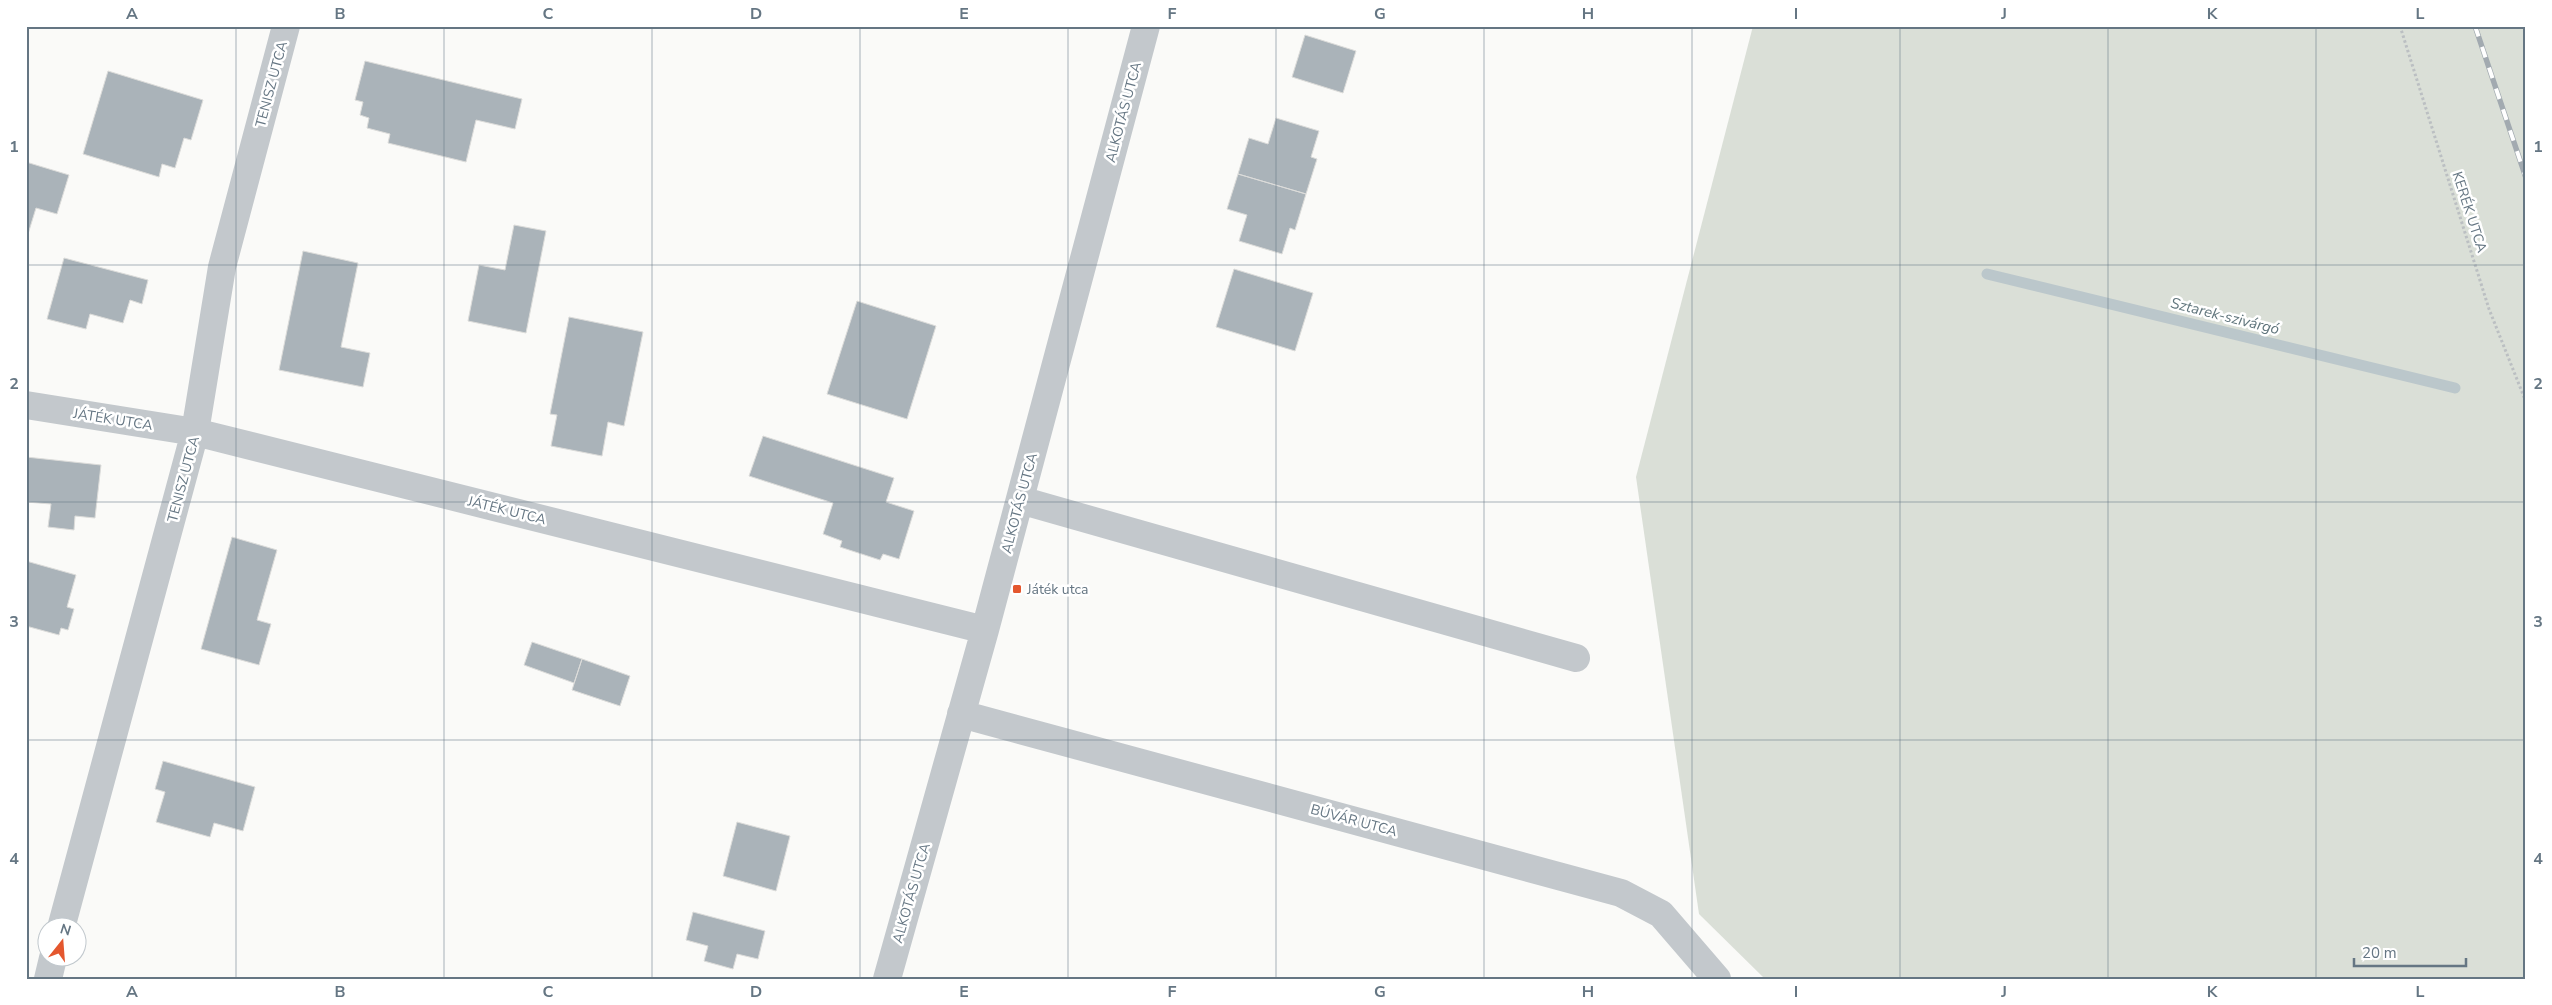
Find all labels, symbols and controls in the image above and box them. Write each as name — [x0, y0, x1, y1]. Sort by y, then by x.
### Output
text: A — [126, 3, 138, 25]
text: B — [334, 3, 346, 25]
text: C — [543, 3, 554, 25]
text: D — [750, 3, 762, 25]
text: E — [959, 3, 969, 25]
text: F — [1168, 3, 1177, 25]
text: G — [1374, 3, 1386, 25]
text: H — [1582, 3, 1594, 25]
text: I — [1794, 3, 1798, 25]
text: J — [2000, 3, 2007, 25]
text: K — [2207, 3, 2219, 25]
text: L — [2416, 3, 2425, 25]
street label: TENISZ UTCA — [251, 39, 292, 129]
street label: ALKOTÁS UTCA — [1101, 60, 1146, 164]
text: 1 — [9, 136, 19, 158]
text: 1 — [2533, 136, 2543, 158]
street label: KERÉK UTCA — [2447, 169, 2492, 255]
water label: Sztarek-szivárgó — [2168, 293, 2282, 339]
text: 2 — [9, 373, 19, 395]
text: 2 — [2533, 373, 2543, 395]
street label: JÁTÉK UTCA — [71, 404, 154, 435]
street label: TENISZ UTCA — [163, 434, 204, 524]
street label: ALKOTÁS UTCA — [997, 451, 1042, 555]
street label: JÁTÉK UTCA — [465, 491, 548, 529]
place label: Játék utca — [1026, 580, 1088, 599]
marker: Játék utca — [1011, 583, 1023, 595]
text: 3 — [9, 611, 19, 633]
text: 3 — [2533, 611, 2543, 633]
street label: BÚVÁR UTCA — [1308, 800, 1399, 841]
street label: ALKOTÁS UTCA — [888, 841, 935, 945]
text: 4 — [9, 848, 19, 870]
text: 4 — [2533, 848, 2543, 870]
north arrow — [38, 918, 88, 968]
text: N — [58, 919, 73, 941]
scale bar — [2354, 935, 2467, 967]
text: 20 m — [2362, 943, 2397, 963]
text: A — [126, 981, 138, 1003]
text: B — [334, 981, 346, 1003]
text: C — [543, 981, 554, 1003]
text: D — [750, 981, 762, 1003]
text: E — [959, 981, 969, 1003]
text: F — [1168, 981, 1177, 1003]
text: G — [1374, 981, 1386, 1003]
text: H — [1582, 981, 1594, 1003]
text: I — [1794, 981, 1798, 1003]
text: J — [2000, 981, 2007, 1003]
text: K — [2207, 981, 2219, 1003]
text: L — [2416, 981, 2425, 1003]

